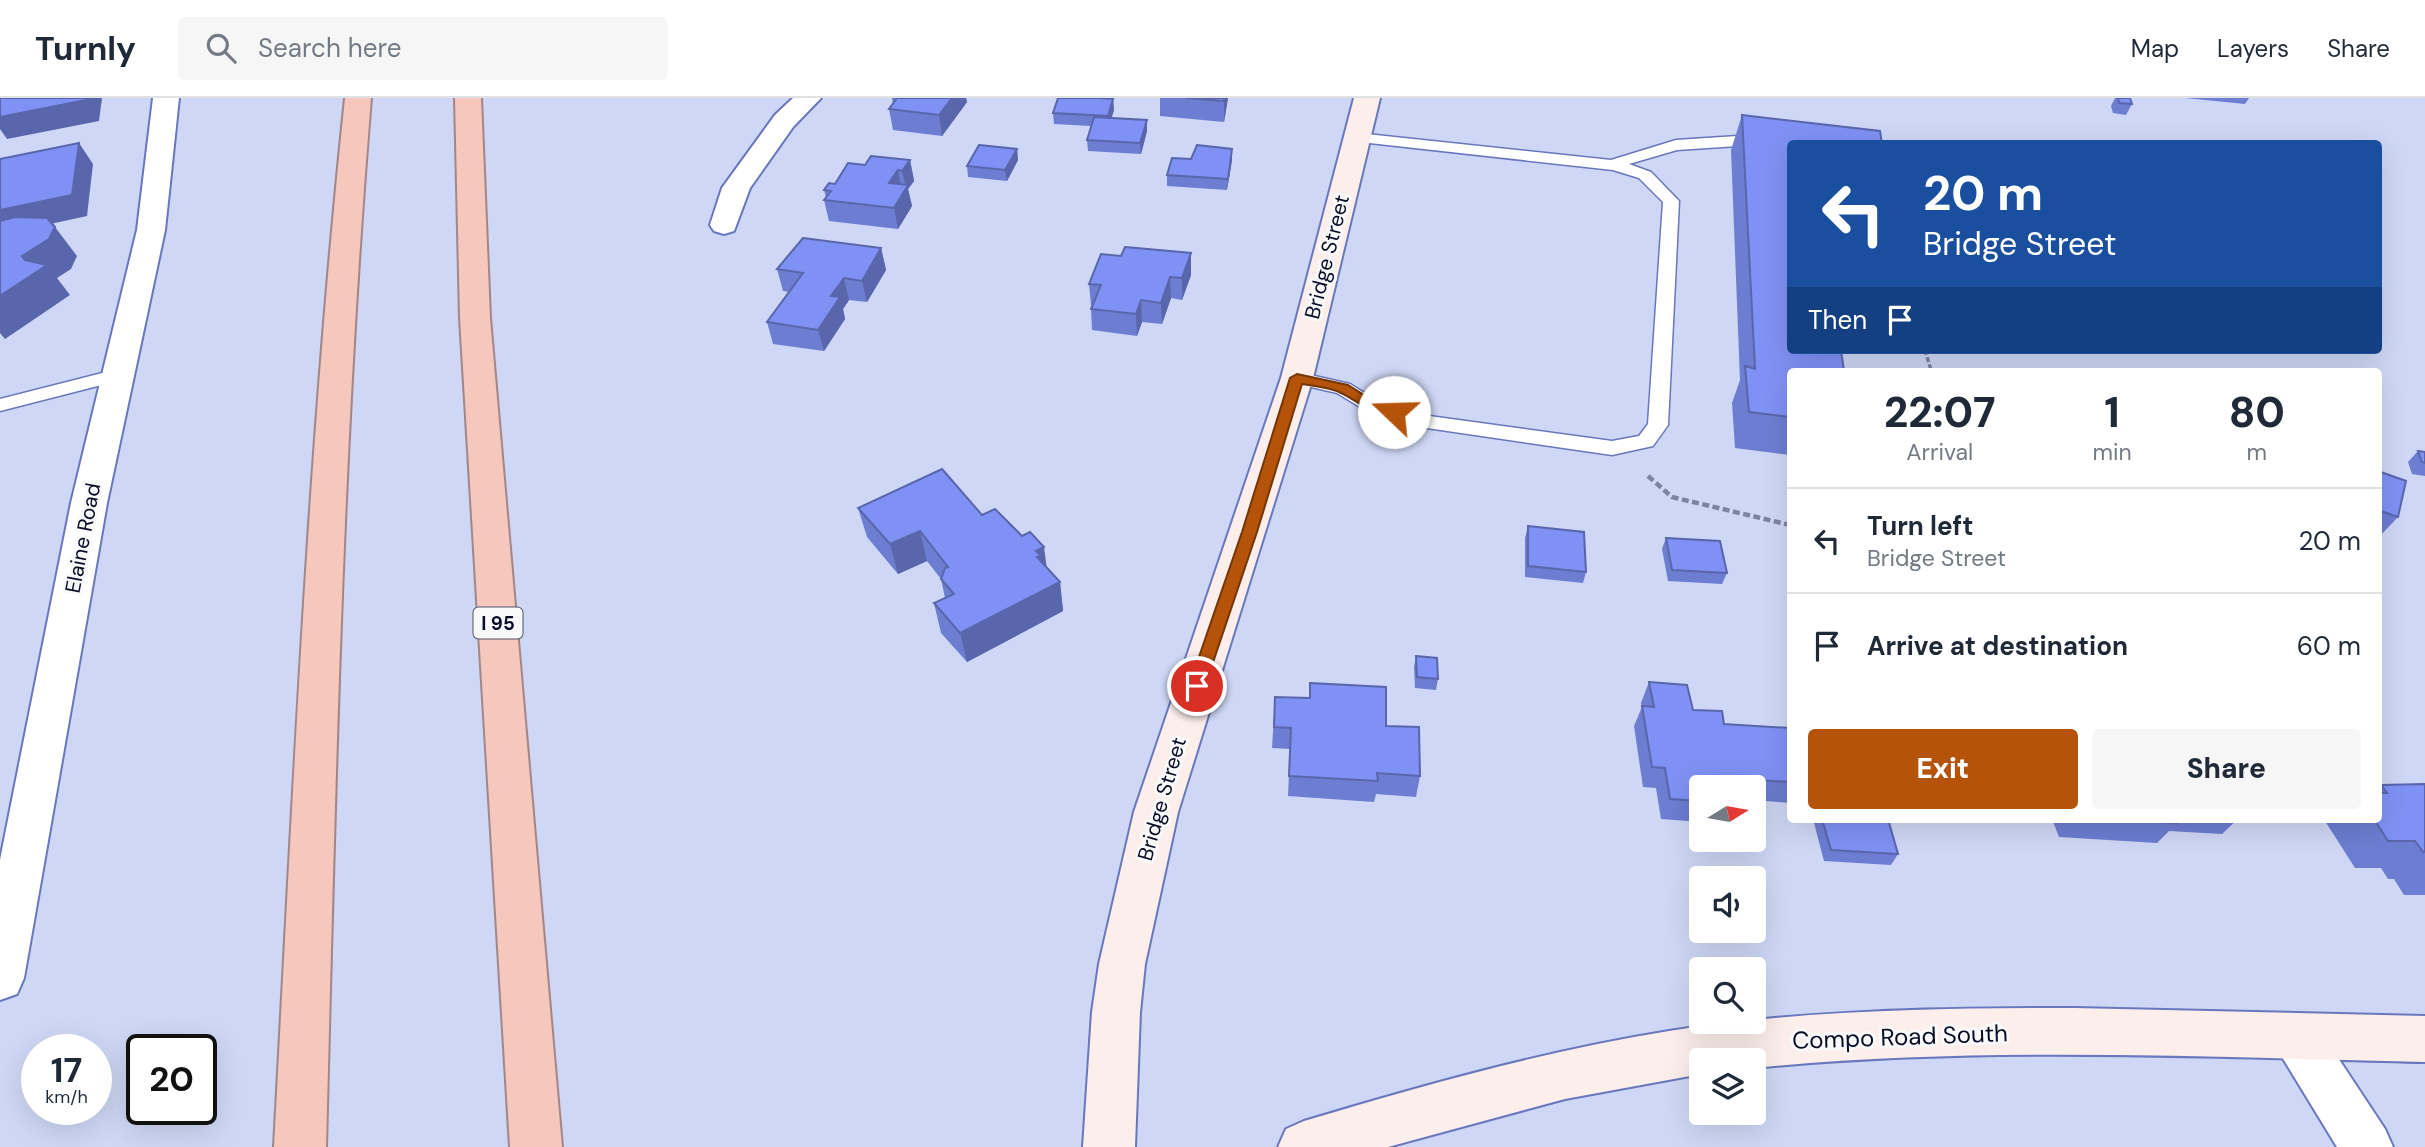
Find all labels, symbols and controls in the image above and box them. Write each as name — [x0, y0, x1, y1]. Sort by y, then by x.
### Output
search box — [178, 17, 668, 80]
text: Turnly — [35, 27, 136, 70]
icon: search — [202, 29, 240, 67]
text: Search here — [258, 31, 401, 65]
text: Map — [2131, 33, 2179, 64]
text: Layers — [2217, 33, 2289, 64]
text: Share — [2327, 33, 2390, 64]
text: 20 m — [1923, 161, 2043, 225]
icon: left — [1808, 168, 1899, 259]
street label: Bridge Street — [1298, 192, 1356, 322]
text: Bridge Street — [1923, 223, 2116, 265]
icon: arrive — [1881, 301, 1919, 339]
text: Then — [1808, 303, 1867, 337]
position arrow — [1357, 375, 1431, 449]
text: 22:07 — [1884, 385, 1995, 440]
text: 1 — [2104, 385, 2120, 440]
text: 80 — [2229, 385, 2285, 440]
text: Arrival — [1906, 437, 1973, 467]
text: min — [2092, 437, 2132, 467]
text: m — [2247, 437, 2267, 467]
street label: Elaine Road — [59, 481, 107, 595]
text: Turn left — [1867, 509, 1974, 543]
icon: left — [1808, 522, 1846, 560]
text: 20 m — [2298, 524, 2361, 558]
text: Bridge Street — [1867, 543, 2006, 573]
road number: I 95 — [474, 608, 522, 638]
icon: arrive — [1808, 627, 1846, 665]
text: Arrive at destination — [1867, 629, 2128, 663]
text: 60 m — [2297, 629, 2361, 663]
pin — [1167, 656, 1227, 716]
icon: arrive — [1178, 667, 1216, 705]
button: Exit — [1808, 729, 2078, 809]
button: Share — [2092, 729, 2361, 809]
street label: Bridge Street — [1131, 734, 1193, 864]
north arrow — [1689, 775, 1766, 852]
map controls — [1689, 775, 1766, 1125]
button: sound — [1689, 866, 1766, 943]
button: search — [1689, 957, 1766, 1034]
street label: Compo Road South — [1792, 1017, 2008, 1056]
speed limit sign: 20 — [126, 1034, 217, 1125]
text: 17 — [51, 1047, 82, 1093]
button: layers — [1689, 1048, 1766, 1125]
text: km/h — [45, 1085, 88, 1109]

